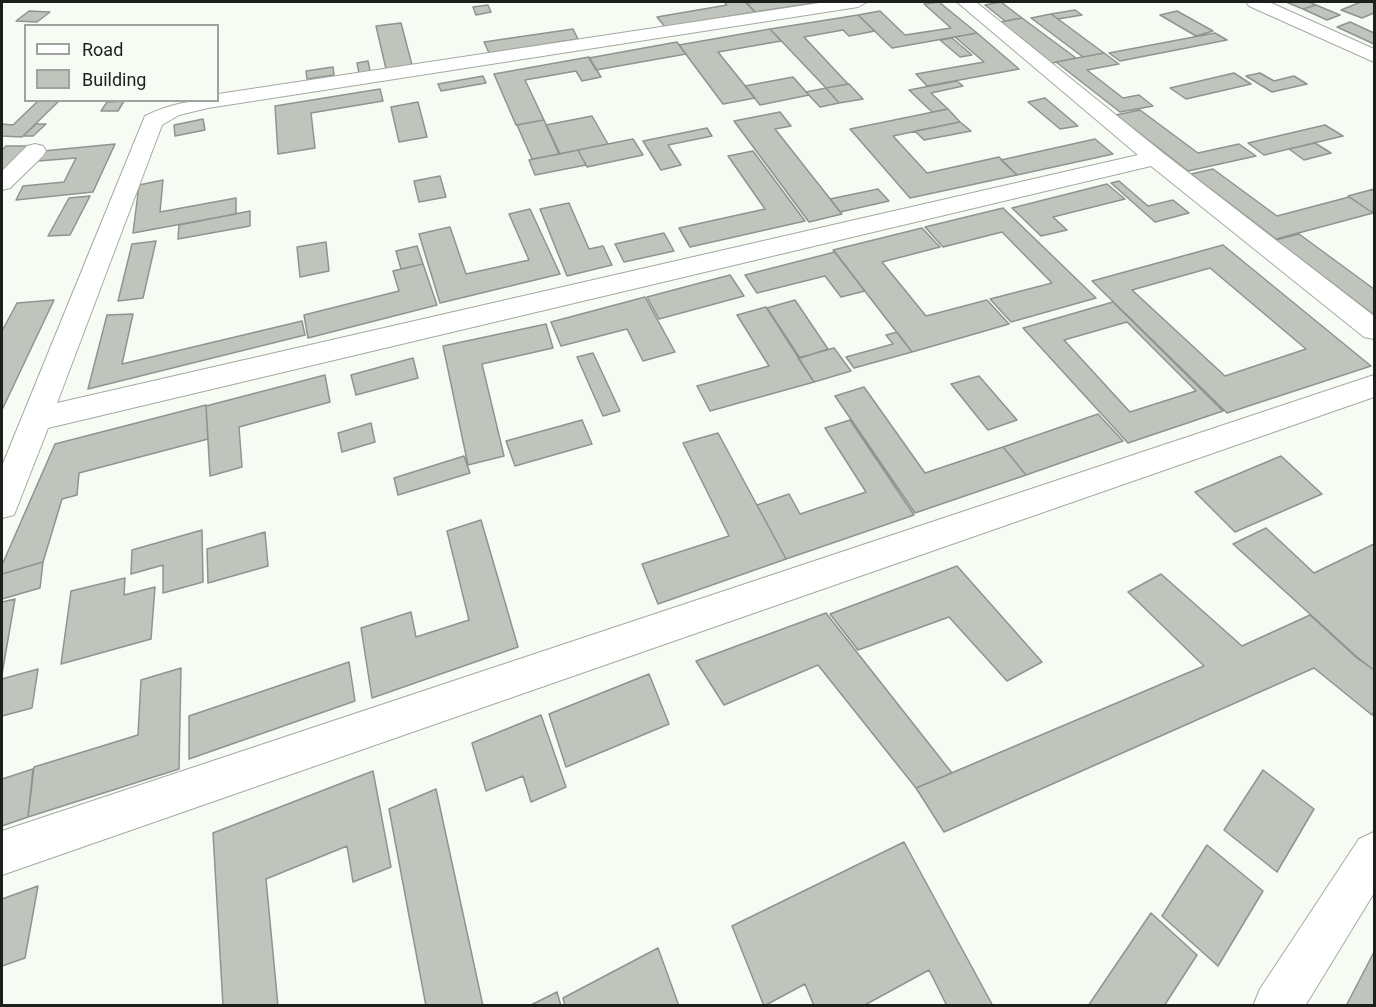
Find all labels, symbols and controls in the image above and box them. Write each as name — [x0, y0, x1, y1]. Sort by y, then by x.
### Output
legend — [24, 24, 219, 102]
text: Road — [82, 39, 123, 60]
text: Building — [82, 69, 146, 90]

